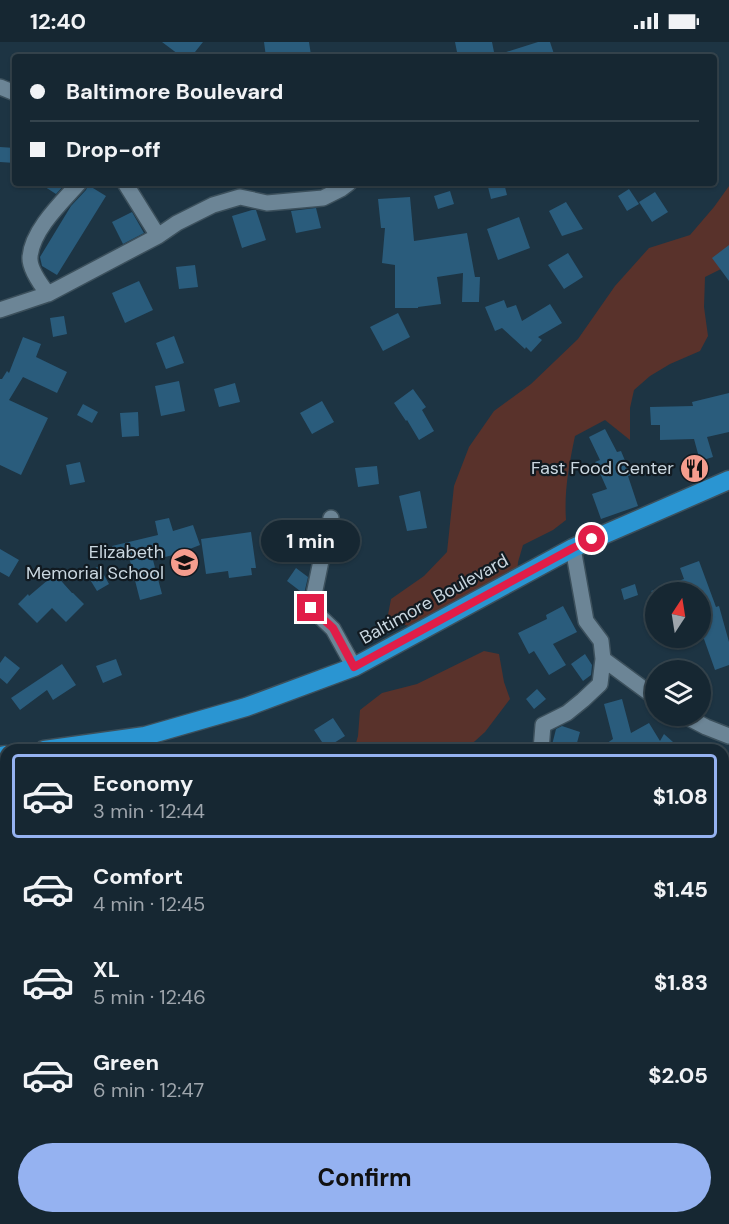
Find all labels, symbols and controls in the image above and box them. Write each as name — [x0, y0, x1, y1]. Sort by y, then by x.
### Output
text: 12:40 — [30, 7, 86, 36]
text: Baltimore Boulevard — [66, 77, 283, 106]
text: Drop-off — [66, 135, 161, 164]
restaurant icon: Fast Food Center — [679, 452, 711, 484]
place label: Fast Food Center — [531, 456, 674, 480]
callout: 1 min — [262, 521, 360, 563]
route start — [578, 525, 605, 552]
text: 1 min — [286, 528, 335, 554]
place label: Elizabeth Memorial School — [26, 540, 164, 585]
school or university icon: Elizabeth Memorial School — [169, 546, 201, 578]
street label: Baltimore Boulevard — [355, 548, 513, 650]
north arrow — [645, 582, 711, 648]
map controls — [645, 582, 711, 726]
route end — [297, 594, 324, 621]
button: layers — [645, 660, 711, 726]
icon: car — [21, 769, 75, 823]
text: Economy — [93, 769, 193, 798]
text: $1.08 — [653, 782, 708, 811]
text: 3 min · 12:44 — [93, 798, 205, 824]
icon: car — [21, 862, 75, 916]
text: Comfort — [93, 862, 183, 891]
text: $1.45 — [653, 875, 708, 904]
text: 4 min · 12:45 — [93, 891, 205, 917]
icon: car — [21, 955, 75, 1009]
text: XL — [93, 955, 120, 984]
text: $1.83 — [654, 968, 708, 997]
text: 5 min · 12:46 — [93, 984, 206, 1010]
icon: car — [21, 1048, 75, 1102]
text: Green — [93, 1048, 159, 1077]
text: $2.05 — [648, 1061, 708, 1090]
text: 6 min · 12:47 — [93, 1077, 204, 1103]
button: Confirm — [18, 1143, 711, 1212]

